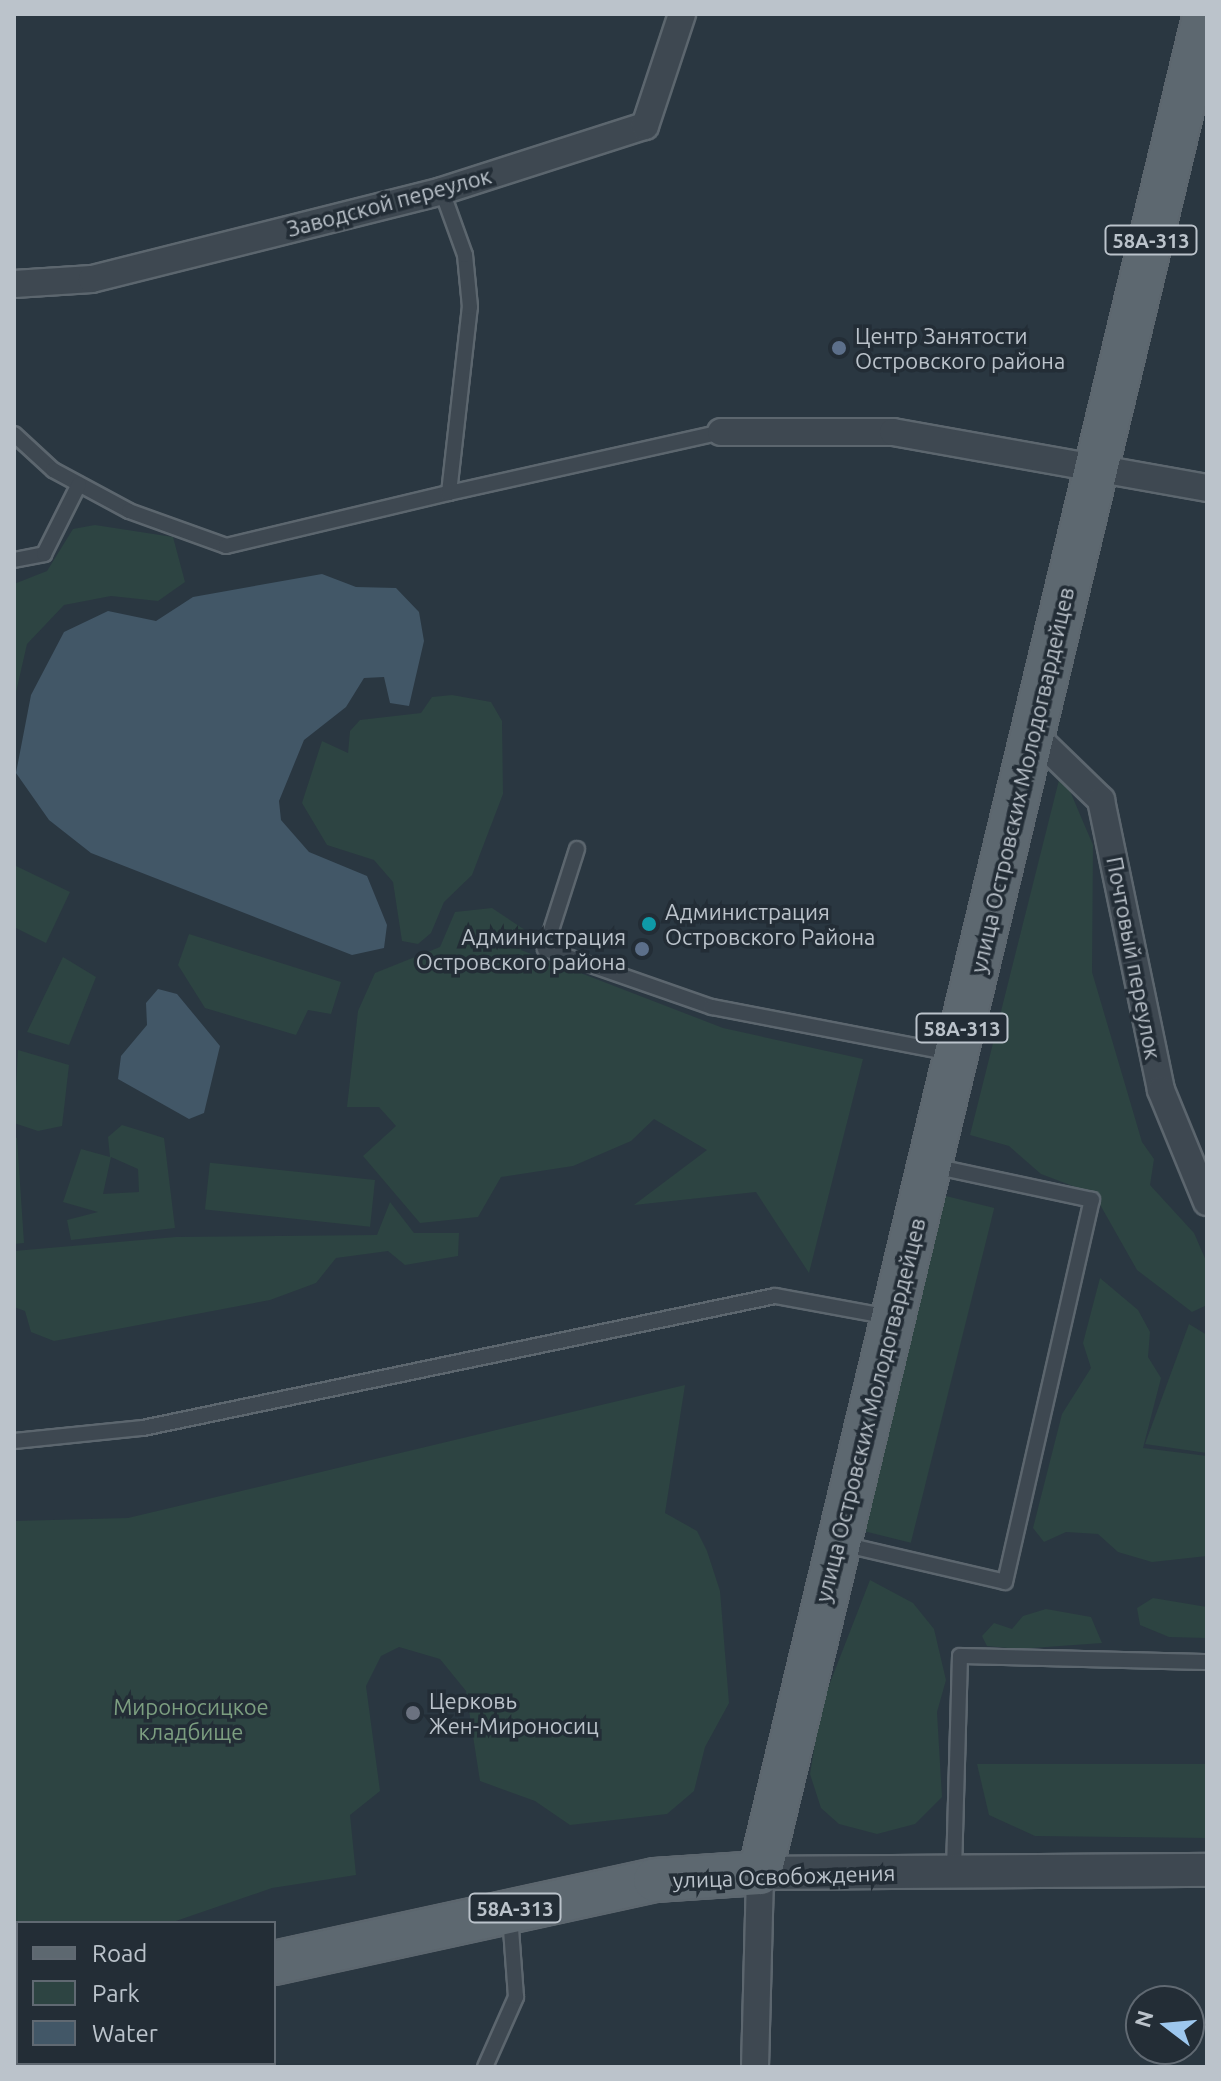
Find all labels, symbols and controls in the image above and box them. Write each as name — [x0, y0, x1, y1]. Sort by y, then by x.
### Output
street label: Заводской переулок — [284, 162, 494, 242]
road number: 58А-313 — [1103, 224, 1199, 256]
place label: Центр Занятости Островского района — [855, 322, 1065, 374]
marker: Центр Занятости Островского района — [830, 339, 848, 357]
street label: улица Островских Молодогвардейцев — [965, 585, 1079, 975]
street label: Почтовый переулок — [1101, 854, 1167, 1062]
place label: Администрация Островского Района — [665, 898, 875, 950]
marker: Администрация Островского Района — [640, 915, 658, 933]
place label: Администрация Островского района — [416, 923, 626, 974]
marker: Администрация Островского района — [633, 940, 651, 958]
road number: 58А-313 — [914, 1012, 1010, 1044]
street label: улица Островских Молодогвардейцев — [809, 1215, 931, 1605]
place label: Церковь Жен-Мироносиц — [429, 1687, 599, 1738]
park label: Мироносицкое кладбище — [113, 1693, 269, 1744]
marker: Церковь Жен-Мироносиц — [404, 1704, 422, 1722]
street label: улица Освобождения — [672, 1859, 896, 1893]
road number: 58А-313 — [467, 1892, 563, 1924]
legend — [16, 1921, 276, 2065]
text: Road — [92, 1940, 147, 1967]
text: Park — [92, 1980, 140, 2007]
north arrow — [1125, 1985, 1205, 2065]
text: N — [1129, 2007, 1158, 2030]
text: Water — [92, 2020, 158, 2047]

